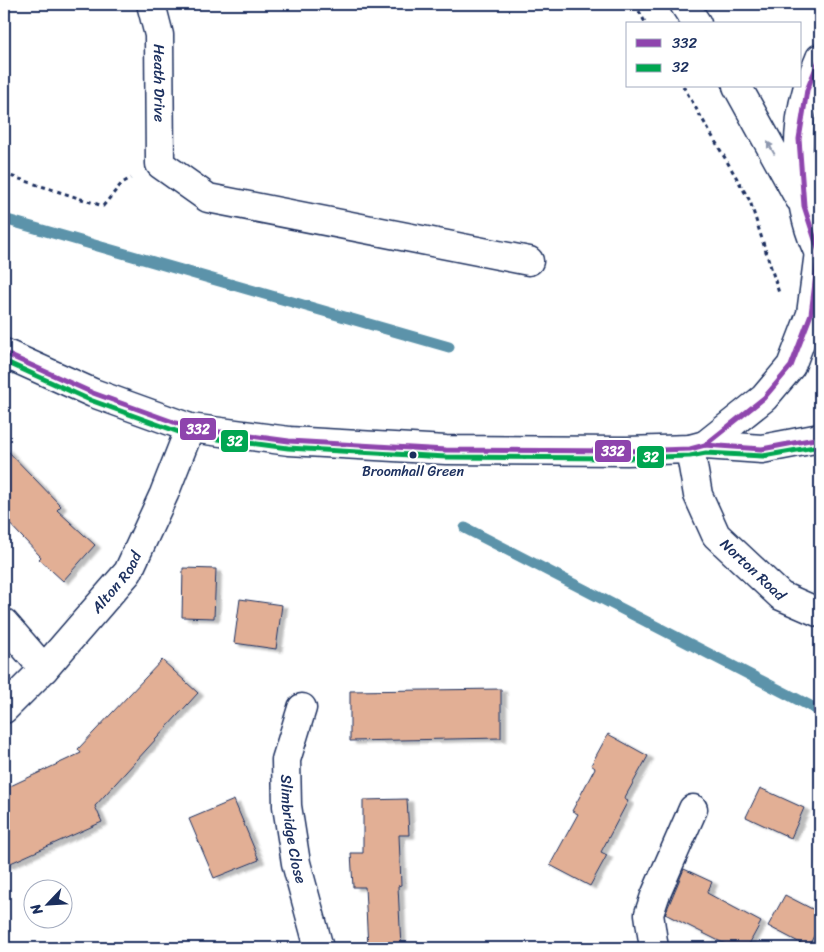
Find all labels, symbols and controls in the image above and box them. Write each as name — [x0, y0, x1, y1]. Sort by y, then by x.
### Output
legend — [626, 22, 802, 88]
text: 332 — [672, 30, 697, 56]
street label: Heath Drive — [146, 44, 173, 122]
text: 32 — [672, 54, 689, 80]
one-way arrow — [767, 142, 776, 155]
line badge: 332 — [179, 417, 217, 441]
text: 332 — [185, 417, 211, 442]
line badge: 32 — [220, 429, 249, 453]
text: 32 — [226, 429, 244, 454]
line badge: 332 — [594, 439, 632, 463]
text: 332 — [600, 439, 626, 464]
line badge: 32 — [636, 445, 665, 469]
text: 32 — [642, 445, 660, 470]
marker: Broomhall Green — [408, 450, 418, 460]
place label: Broomhall Green — [362, 459, 464, 484]
street label: Norton Road — [714, 532, 793, 608]
street label: Alton Road — [84, 546, 149, 620]
street label: Slimbridge Close — [273, 774, 314, 887]
north arrow — [22, 880, 72, 930]
text: N — [23, 899, 50, 920]

